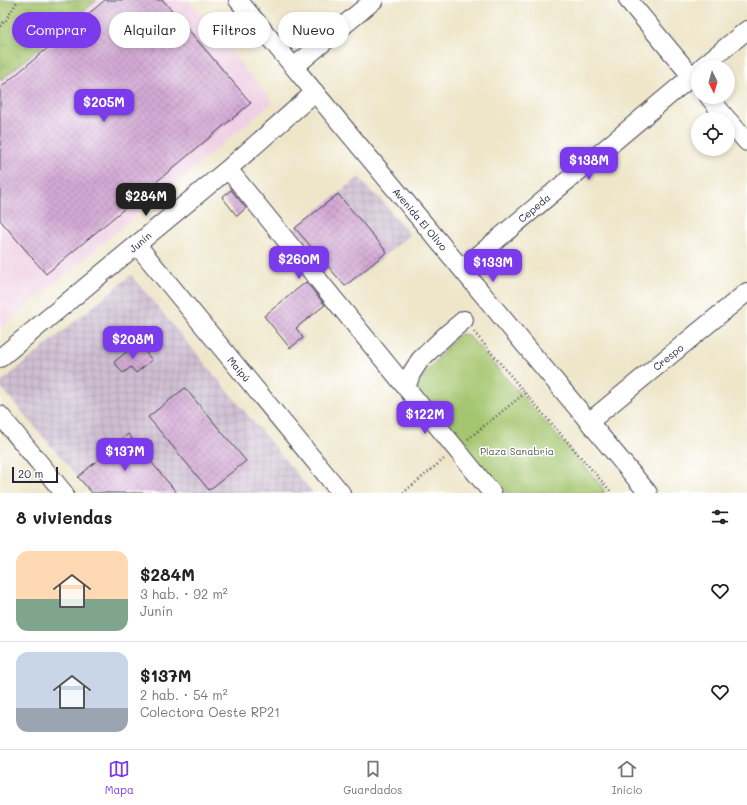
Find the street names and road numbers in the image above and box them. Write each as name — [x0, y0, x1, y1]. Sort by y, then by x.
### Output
street label: Avenida El Olivo — [390, 185, 450, 253]
street label: Cepeda — [515, 190, 553, 226]
street label: Junín — [126, 229, 154, 255]
street label: Crespo — [650, 340, 686, 374]
street label: Maipú — [224, 353, 254, 385]

